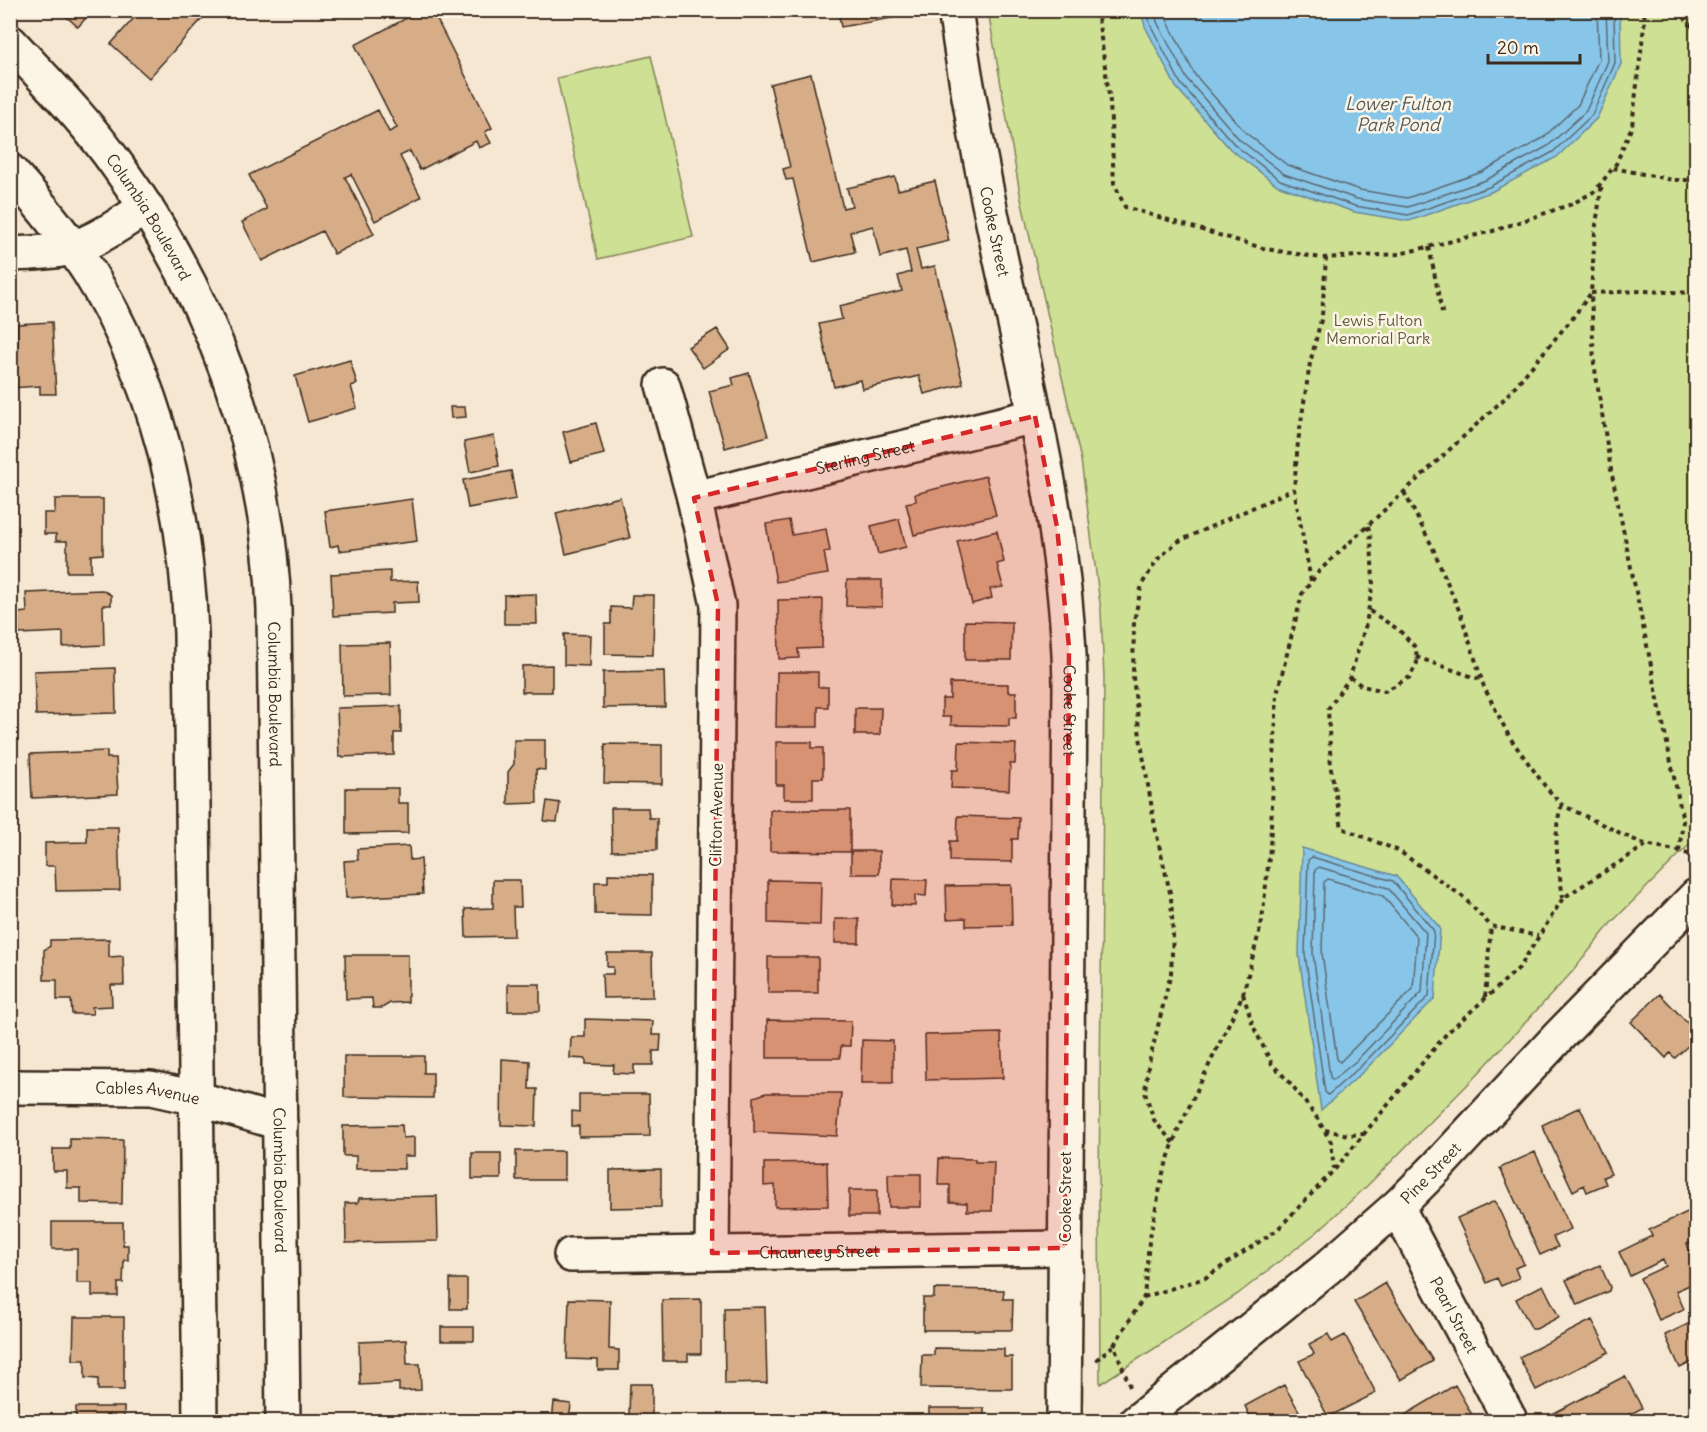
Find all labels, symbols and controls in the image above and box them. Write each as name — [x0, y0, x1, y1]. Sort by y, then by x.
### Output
scale bar — [1488, 27, 1580, 65]
text: 20 m — [1497, 36, 1539, 59]
water label: Lower Fulton Park Pond — [1345, 92, 1451, 136]
street label: Columbia Boulevard — [102, 150, 196, 283]
street label: Cooke Street — [976, 185, 1014, 279]
park label: Lewis Fulton Memorial Park — [1326, 310, 1430, 348]
street label: Sterling Street — [814, 435, 917, 478]
street label: Columbia Boulevard — [264, 621, 286, 767]
street label: Cooke Street — [1059, 664, 1080, 757]
street label: Clifton Avenue — [705, 763, 727, 867]
street label: Cables Avenue — [95, 1077, 202, 1109]
street label: Columbia Boulevard — [270, 1107, 291, 1253]
street label: Pine Street — [1396, 1138, 1465, 1208]
street label: Cooke Street — [1055, 1151, 1075, 1243]
street label: Chauncey Street — [759, 1241, 880, 1262]
street label: Pearl Street — [1426, 1273, 1483, 1357]

